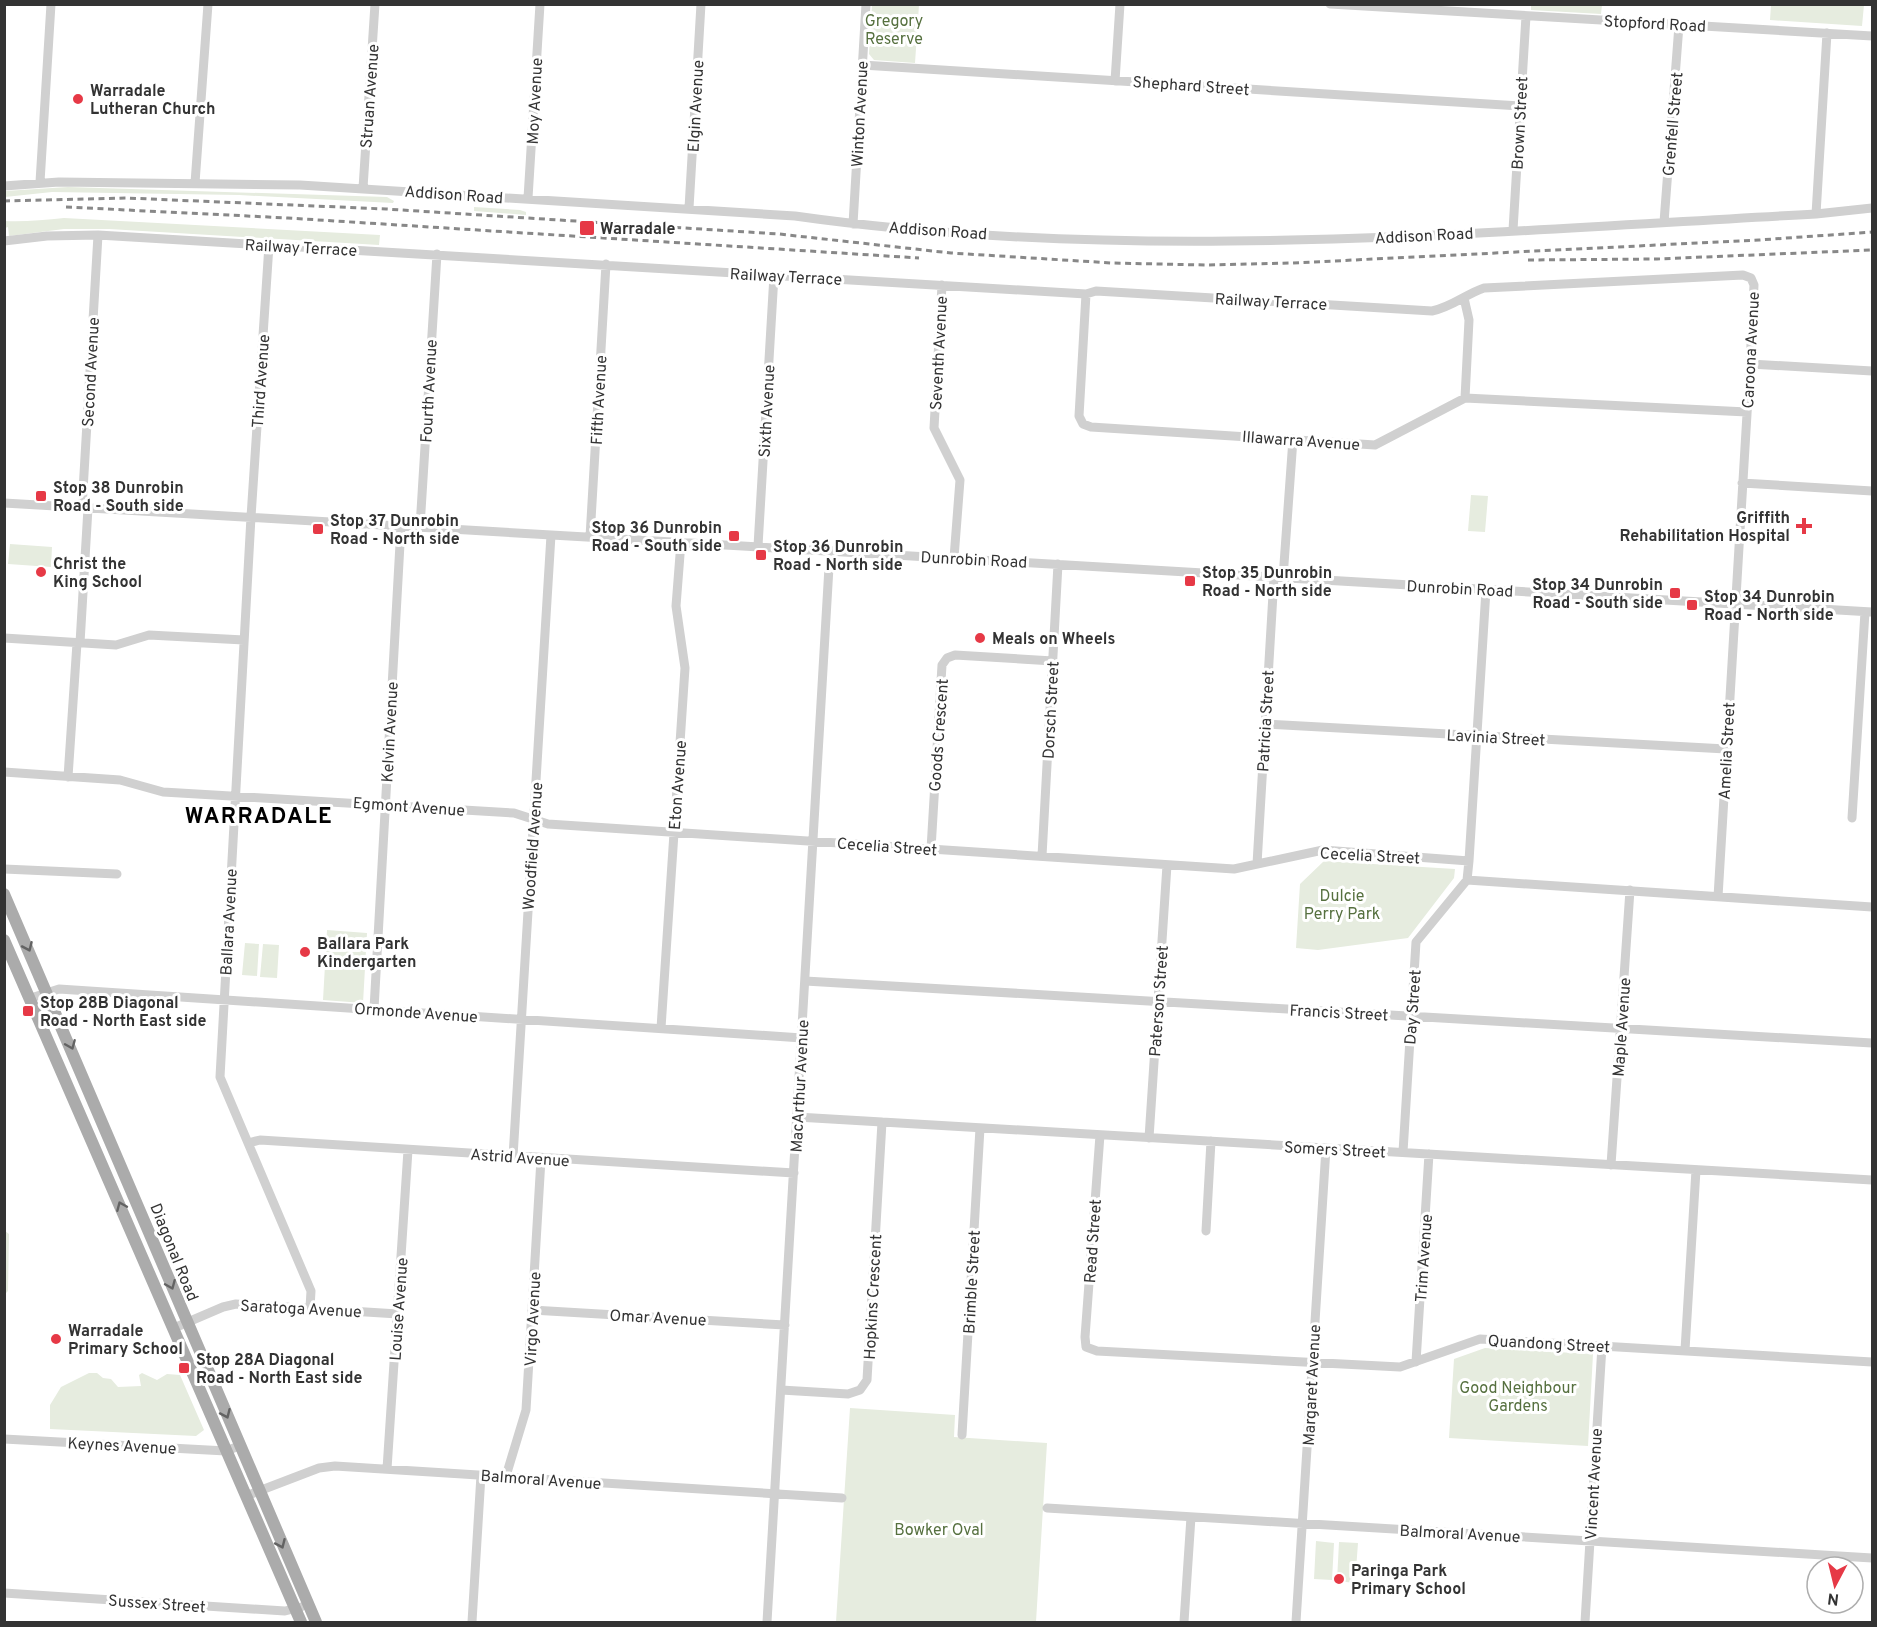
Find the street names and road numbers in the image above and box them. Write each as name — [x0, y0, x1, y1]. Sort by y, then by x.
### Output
street label: Stopford Road — [1603, 12, 1707, 38]
street label: Struan Avenue — [357, 43, 385, 149]
street label: Moy Avenue — [524, 57, 548, 145]
street label: Elgin Avenue — [685, 59, 709, 153]
street label: Winton Avenue — [848, 60, 874, 168]
street label: Grenfell Street — [1659, 71, 1689, 177]
street label: Shephard Street — [1132, 73, 1250, 101]
street label: Brown Street — [1509, 76, 1533, 170]
street label: Addison Road — [404, 183, 504, 209]
street label: Addison Road — [888, 219, 988, 245]
street label: Addison Road — [1374, 224, 1474, 250]
street label: Railway Terrace — [244, 236, 358, 262]
street label: Railway Terrace — [729, 265, 843, 291]
street label: Railway Terrace — [1214, 290, 1328, 316]
street label: Caroona Avenue — [1739, 291, 1765, 409]
street label: Seventh Avenue — [927, 295, 953, 411]
street label: Second Avenue — [79, 317, 105, 428]
street label: Third Avenue — [249, 334, 275, 429]
street label: Fourth Avenue — [417, 339, 443, 443]
street label: Fifth Avenue — [588, 355, 612, 445]
street label: Sixth Avenue — [756, 364, 780, 458]
street label: Illawarra Avenue — [1241, 428, 1360, 456]
street label: Dunrobin Road — [920, 548, 1028, 574]
street label: Dunrobin Road — [1406, 577, 1514, 603]
street label: Dorsch Street — [1039, 661, 1065, 759]
street label: Patricia Street — [1254, 670, 1280, 772]
street label: Goods Crescent — [926, 678, 954, 792]
street label: Kelvin Avenue — [378, 681, 404, 783]
street label: Amelia Street — [1715, 702, 1741, 800]
street label: Lavinia Street — [1446, 726, 1546, 752]
street label: Eton Avenue — [666, 740, 692, 831]
street label: Woodfield Avenue — [520, 781, 548, 911]
street label: Egmont Avenue — [352, 794, 466, 822]
street label: Cecelia Street — [836, 835, 938, 861]
street label: Cecelia Street — [1319, 844, 1421, 870]
street label: Ballara Avenue — [217, 868, 243, 976]
street label: Paterson Street — [1146, 945, 1174, 1058]
street label: Day Street — [1401, 969, 1427, 1045]
street label: Maple Avenue — [1610, 977, 1636, 1077]
street label: Ormonde Avenue — [353, 1000, 478, 1028]
street label: Francis Street — [1289, 1001, 1389, 1027]
street label: MacArthur Avenue — [788, 1019, 814, 1153]
street label: Somers Street — [1283, 1138, 1386, 1164]
street label: Astrid Avenue — [470, 1146, 570, 1172]
street label: Read Street — [1081, 1198, 1107, 1284]
street label: Diagonal Road — [144, 1201, 202, 1305]
street label: Trim Avenue — [1412, 1213, 1438, 1303]
street label: Brimble Street — [960, 1230, 986, 1334]
street label: Hopkins Crescent — [861, 1234, 887, 1360]
street label: Louise Avenue — [386, 1257, 414, 1361]
street label: Virgo Avenue — [522, 1271, 546, 1367]
street label: Saratoga Avenue — [240, 1297, 362, 1323]
street label: Omar Avenue — [609, 1306, 707, 1332]
street label: Margaret Avenue — [1300, 1324, 1326, 1446]
street label: Quandong Street — [1487, 1332, 1611, 1358]
street label: Vincent Avenue — [1582, 1428, 1608, 1541]
street label: Keynes Avenue — [67, 1434, 177, 1460]
street label: Balmoral Avenue — [480, 1467, 602, 1495]
street label: Balmoral Avenue — [1399, 1522, 1521, 1548]
street label: Sussex Street — [107, 1592, 206, 1618]

